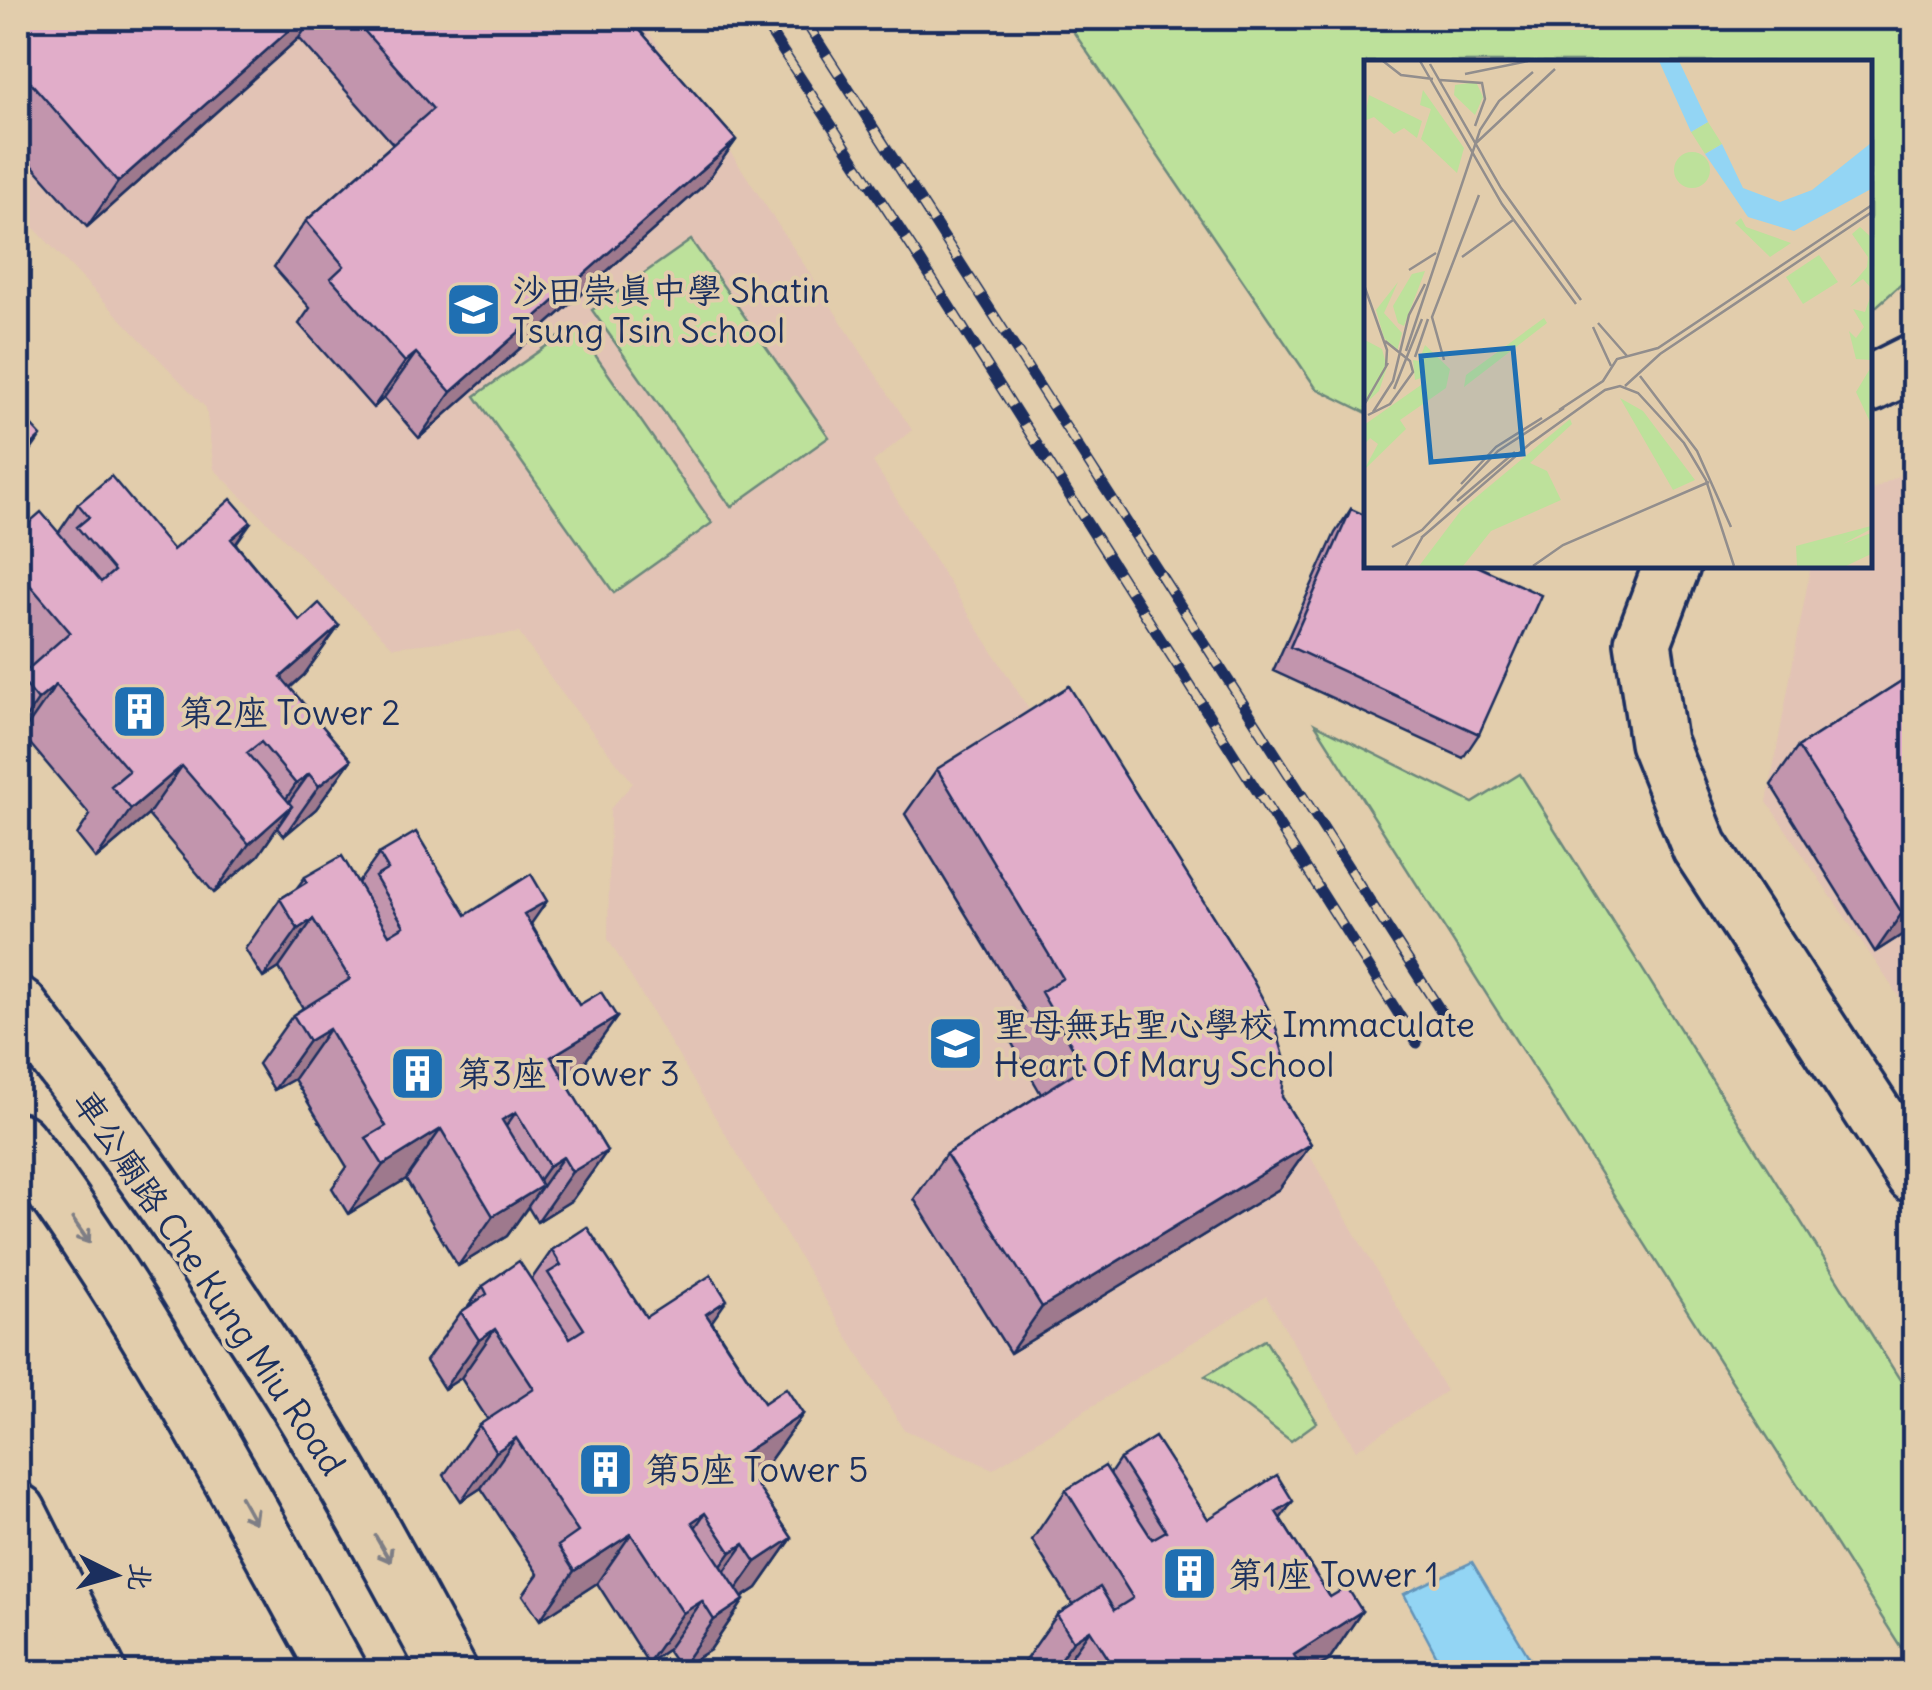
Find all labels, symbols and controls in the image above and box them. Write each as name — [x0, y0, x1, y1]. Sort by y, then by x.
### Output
inset map — [1364, 60, 1872, 568]
place label: 沙田崇真中學 Shatin Tsung Tsin School — [512, 268, 830, 352]
school or university icon: 沙田崇真中學 Shatin Tsung Tsin School — [443, 280, 503, 340]
building icon: 第2座 Tower 2 — [110, 682, 170, 742]
place label: 第2座 Tower 2 — [179, 690, 400, 734]
place label: 聖母無玷聖心學校 Immaculate Heart Of Mary School — [994, 1002, 1475, 1086]
school or university icon: 聖母無玷聖心學校 Immaculate Heart Of Mary School — [925, 1014, 985, 1074]
building icon: 第3座 Tower 3 — [388, 1043, 448, 1103]
place label: 第3座 Tower 3 — [457, 1051, 680, 1095]
street label: 車公廟路 Che Kung Miu Road — [64, 1081, 356, 1483]
one-way arrow — [70, 1217, 91, 1245]
building icon: 第5座 Tower 5 — [576, 1439, 636, 1499]
place label: 第5座 Tower 5 — [645, 1447, 868, 1491]
one-way arrow — [239, 1494, 259, 1524]
north arrow — [65, 1525, 165, 1625]
one-way arrow — [373, 1534, 393, 1563]
building icon: 第1座 Tower 1 — [1159, 1544, 1219, 1604]
place label: 第1座 Tower 1 — [1228, 1552, 1439, 1596]
text: 北 — [121, 1562, 159, 1593]

